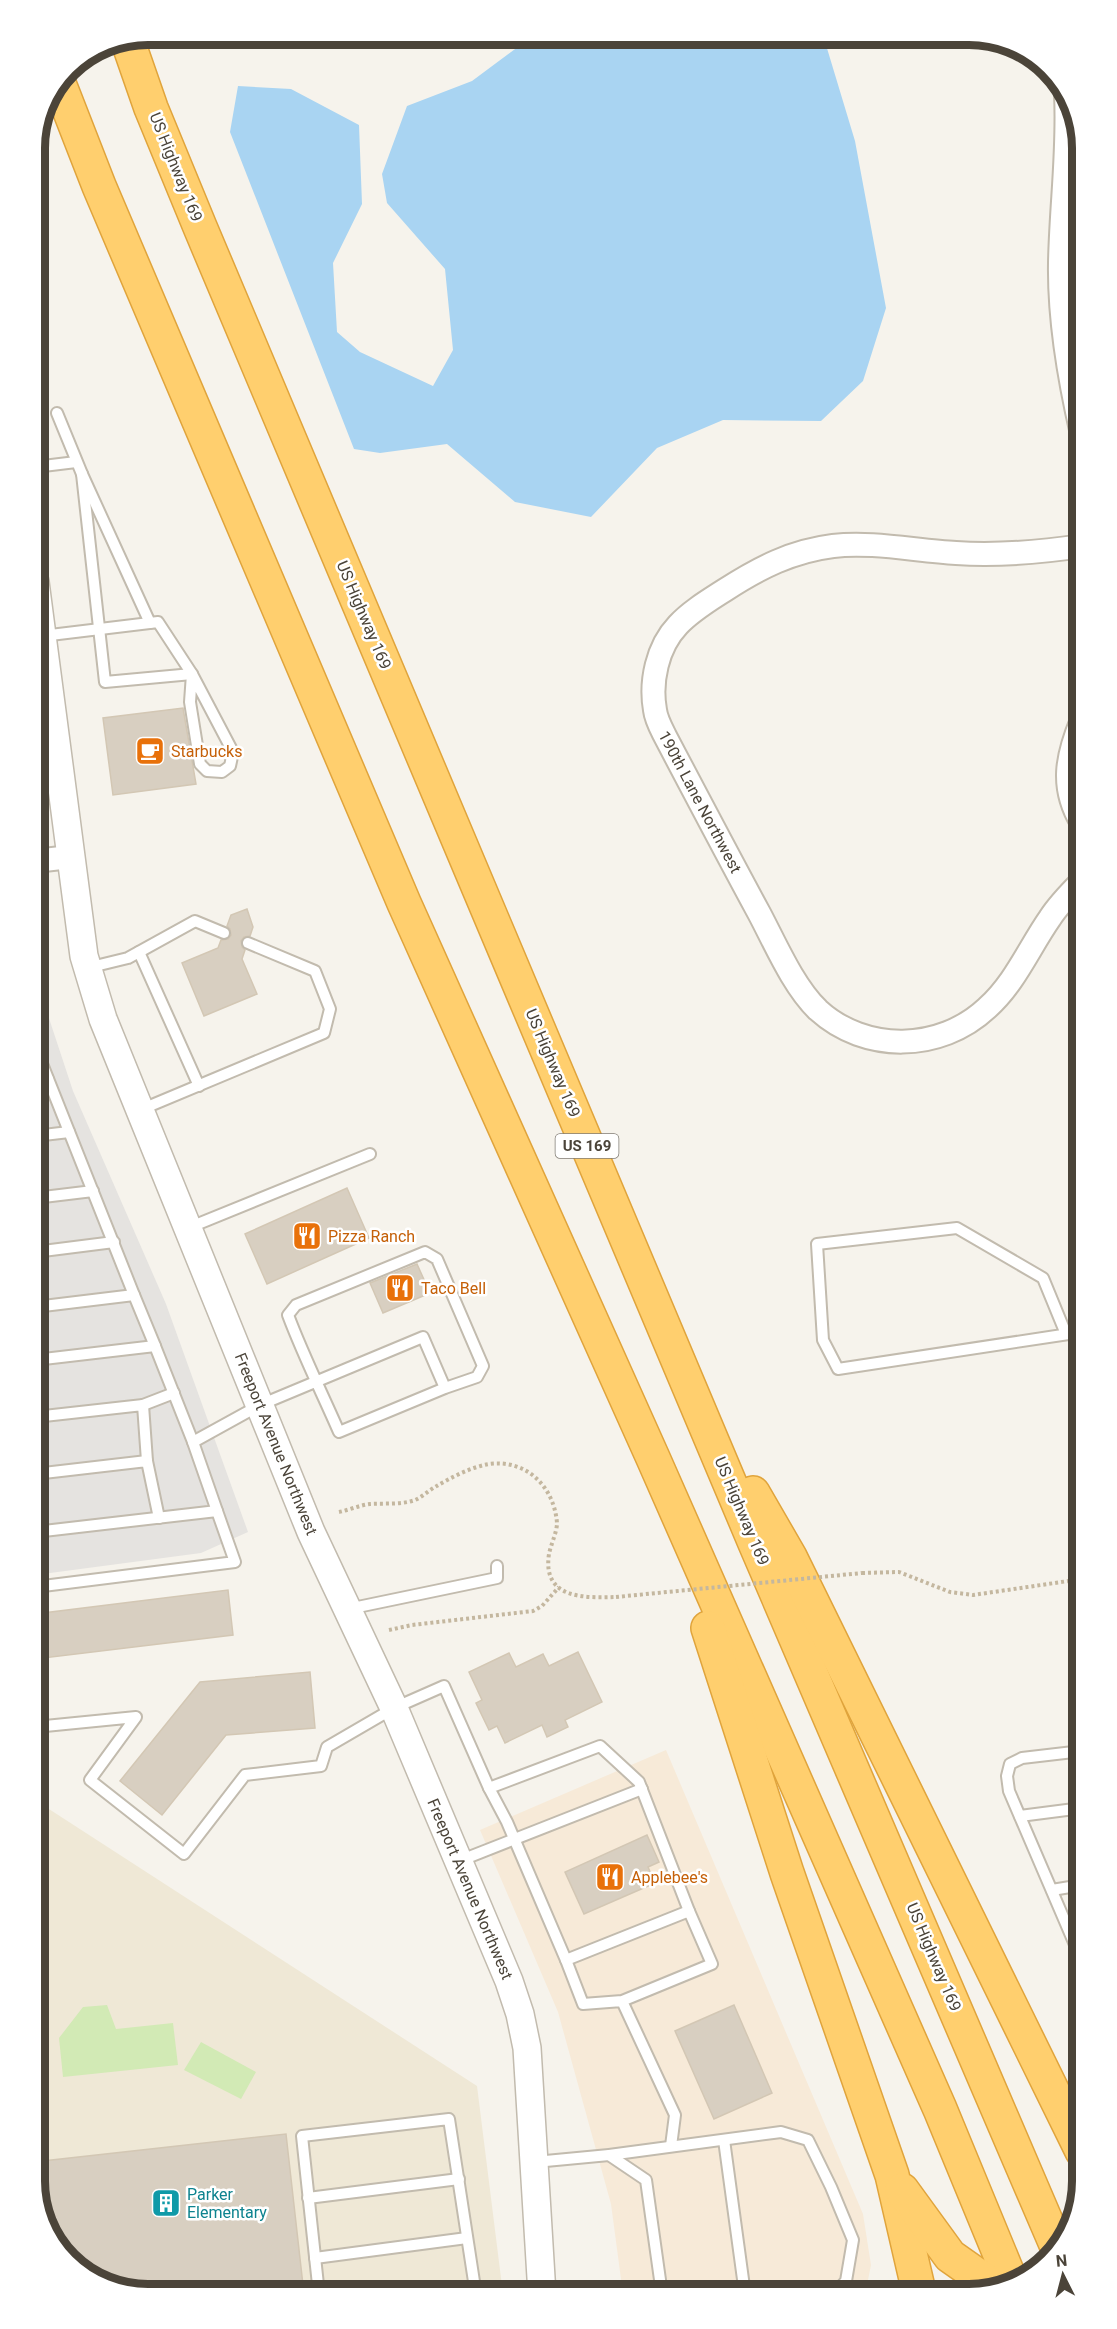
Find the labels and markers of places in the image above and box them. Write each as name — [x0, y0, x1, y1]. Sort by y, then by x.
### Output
cafe icon: Starbucks — [134, 735, 166, 767]
place label: Starbucks — [171, 742, 242, 761]
restaurant icon: Pizza Ranch — [291, 1220, 323, 1252]
place label: Pizza Ranch — [328, 1227, 415, 1246]
restaurant icon: Taco Bell — [384, 1272, 416, 1304]
place label: Taco Bell — [421, 1279, 486, 1298]
restaurant icon: Applebee's — [594, 1861, 626, 1893]
place label: Applebee's — [631, 1868, 708, 1887]
place label: Parker Elementary — [187, 2185, 267, 2222]
building icon: Parker Elementary — [150, 2187, 182, 2219]

